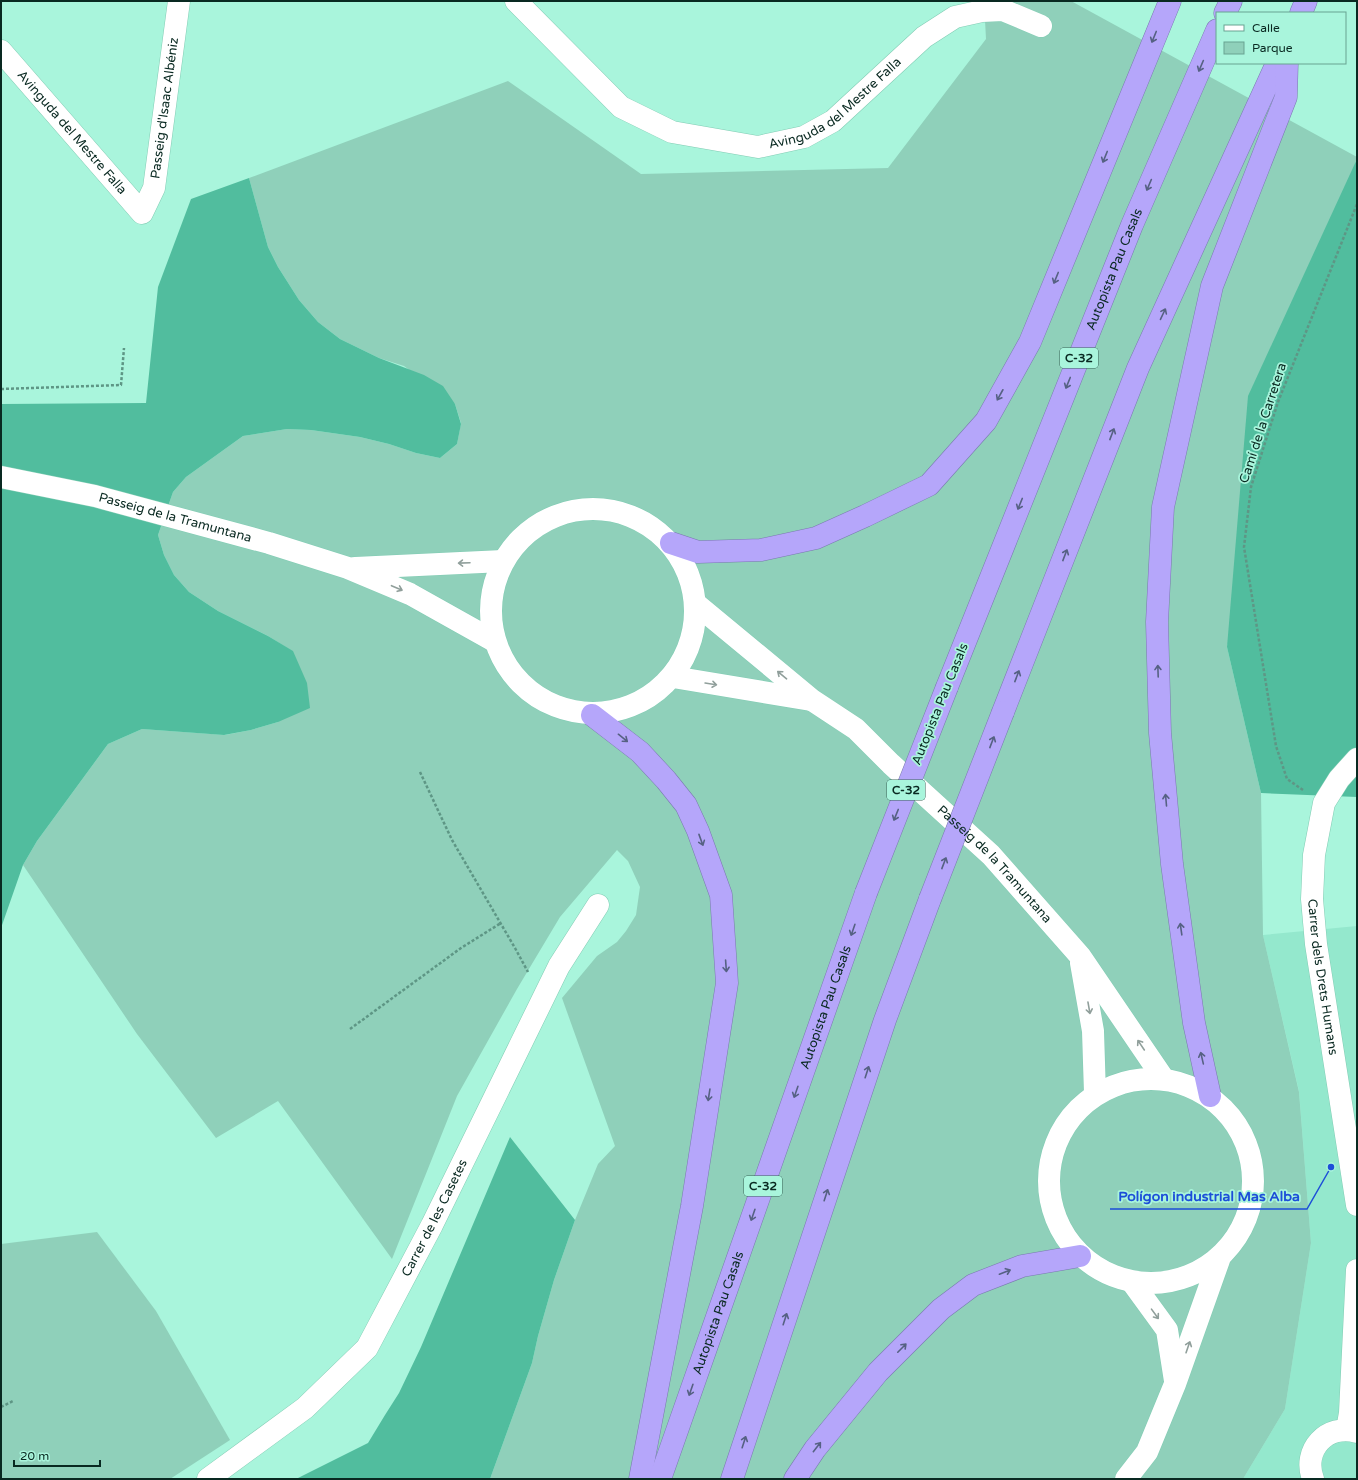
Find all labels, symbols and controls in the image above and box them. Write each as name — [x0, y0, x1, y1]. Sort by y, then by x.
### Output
legend — [1216, 12, 1346, 64]
text: Calle — [1252, 21, 1280, 35]
one-way arrow — [1150, 30, 1158, 42]
street label: Passeig d'Isaac Albéniz — [147, 37, 182, 180]
text: Parque — [1252, 41, 1293, 55]
street label: Avinguda del Mestre Falla — [767, 54, 905, 152]
one-way arrow — [1196, 59, 1204, 71]
street label: Avinguda del Mestre Falla — [14, 67, 130, 198]
one-way arrow — [1101, 151, 1109, 163]
one-way arrow — [1145, 179, 1152, 191]
street label: Autopista Pau Casals — [1083, 206, 1146, 333]
one-way arrow — [1052, 271, 1060, 283]
one-way arrow — [1160, 309, 1167, 321]
road number: C-32 — [1060, 348, 1098, 368]
street label: Camí de la Carretera — [1236, 361, 1290, 485]
one-way arrow — [1064, 377, 1072, 389]
one-way arrow — [996, 389, 1004, 401]
one-way arrow — [1109, 429, 1117, 441]
street label: Passeig de la Tramuntana — [97, 489, 254, 546]
one-way arrow — [1016, 497, 1023, 509]
one-way arrow — [1061, 550, 1069, 562]
one-way arrow — [458, 559, 471, 567]
one-way arrow — [390, 585, 402, 593]
street label: Autopista Pau Casals — [908, 641, 972, 767]
one-way arrow — [1154, 665, 1162, 678]
one-way arrow — [776, 671, 787, 680]
one-way arrow — [1014, 671, 1022, 683]
one-way arrow — [704, 680, 717, 688]
one-way arrow — [618, 734, 628, 743]
one-way arrow — [988, 736, 996, 748]
road number: C-32 — [887, 780, 925, 800]
one-way arrow — [1162, 794, 1170, 807]
street label: Passeig de la Tramuntana — [934, 802, 1055, 926]
one-way arrow — [892, 808, 900, 820]
one-way arrow — [698, 833, 706, 845]
one-way arrow — [941, 857, 949, 869]
street label: Carrer dels Drets Humans — [1304, 898, 1341, 1056]
one-way arrow — [848, 923, 856, 935]
one-way arrow — [1177, 923, 1185, 936]
street label: Autopista Pau Casals — [797, 943, 855, 1071]
one-way arrow — [722, 959, 729, 972]
one-way arrow — [1085, 1001, 1093, 1014]
one-way arrow — [1137, 1040, 1145, 1051]
one-way arrow — [1197, 1051, 1205, 1064]
one-way arrow — [864, 1066, 872, 1078]
one-way arrow — [791, 1086, 799, 1098]
one-way arrow — [705, 1088, 713, 1101]
street label: Carrer de les Casetes — [398, 1157, 471, 1279]
road number: C-32 — [744, 1176, 782, 1196]
callout: Polígon industrial Mas Alba — [1110, 1183, 1307, 1209]
text: Polígon industrial Mas Alba — [1118, 1188, 1300, 1205]
one-way arrow — [823, 1190, 831, 1202]
one-way arrow — [748, 1208, 756, 1220]
street label: Autopista Pau Casals — [689, 1249, 747, 1377]
one-way arrow — [999, 1268, 1011, 1276]
one-way arrow — [1151, 1308, 1159, 1319]
one-way arrow — [782, 1312, 789, 1325]
one-way arrow — [1185, 1341, 1192, 1354]
one-way arrow — [897, 1344, 907, 1353]
one-way arrow — [687, 1384, 695, 1396]
one-way arrow — [741, 1436, 748, 1449]
one-way arrow — [813, 1441, 821, 1452]
scale bar — [14, 1442, 100, 1468]
text: 20 m — [20, 1449, 49, 1463]

